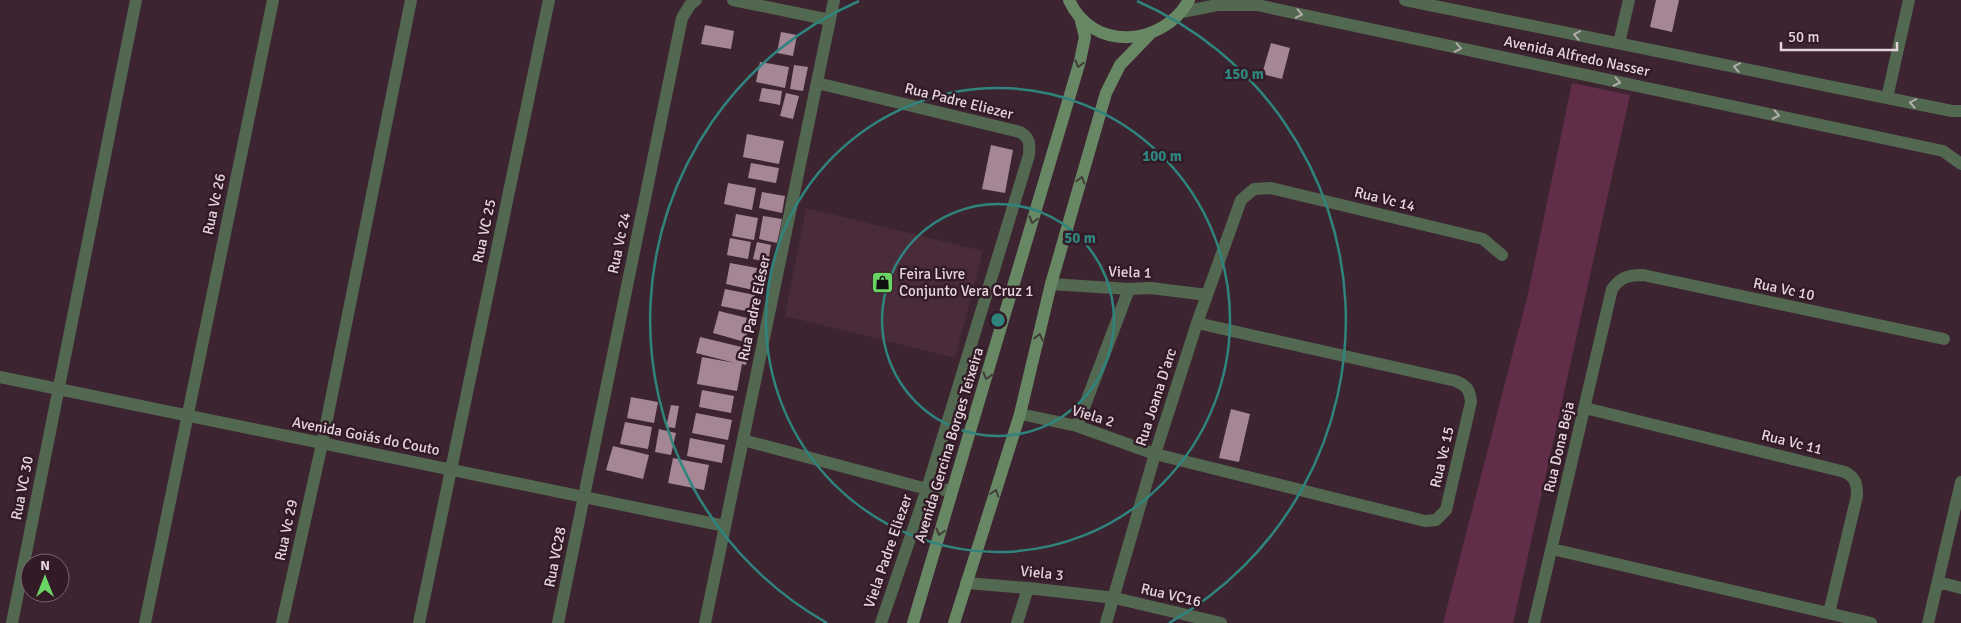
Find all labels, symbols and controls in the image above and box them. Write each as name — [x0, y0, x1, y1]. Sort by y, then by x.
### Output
one-way arrow — [1295, 8, 1304, 19]
scale bar — [1781, 20, 1897, 52]
text: 50 m — [1788, 28, 1819, 46]
one-way arrow — [1573, 30, 1582, 41]
street label: Avenida Alfredo Nasser — [1502, 32, 1652, 80]
one-way arrow — [1454, 42, 1463, 53]
one-way arrow — [1074, 60, 1085, 69]
one-way arrow — [1732, 63, 1741, 73]
text: 150 m — [1224, 65, 1264, 83]
one-way arrow — [1613, 76, 1622, 86]
street label: Rua Padre Eliezer — [903, 79, 1016, 123]
one-way arrow — [1909, 98, 1917, 109]
one-way arrow — [1772, 110, 1781, 120]
text: 100 m — [1142, 147, 1182, 165]
street label: Rua Vc 26 — [199, 172, 229, 236]
one-way arrow — [1076, 176, 1086, 185]
street label: Rua Vc 14 — [1353, 183, 1417, 215]
street label: Rua VC 25 — [468, 197, 500, 265]
street label: Rua Vc 24 — [604, 211, 634, 275]
one-way arrow — [1028, 216, 1038, 224]
text: 50 m — [1064, 229, 1096, 247]
street label: Rua Padre Eléser — [734, 253, 774, 362]
street label: Viela 1 — [1108, 262, 1152, 282]
place label: Feira Livre Conjunto Vera Cruz 1 — [899, 265, 1033, 300]
shop icon: Feira Livre Conjunto Vera Cruz 1 — [871, 271, 895, 295]
street label: Rua Vc 10 — [1752, 274, 1816, 304]
centre of rings — [989, 311, 1007, 329]
one-way arrow — [1033, 332, 1044, 341]
street label: Avenida Gercina Borges Teixeira — [911, 345, 987, 545]
street label: Rua Joana D'arc — [1132, 346, 1180, 448]
one-way arrow — [982, 371, 992, 380]
street label: Rua Dona Beja — [1540, 400, 1578, 494]
street label: Viela 2 — [1070, 401, 1116, 431]
street label: Avenida Goiás do Couto — [291, 413, 442, 459]
street label: Rua Vc 15 — [1426, 425, 1458, 489]
street label: Rua Vc 11 — [1760, 426, 1824, 458]
street label: Rua VC 30 — [7, 454, 37, 522]
one-way arrow — [989, 489, 999, 498]
street label: Viela Padre Eliezer — [860, 491, 916, 610]
street label: Rua Vc 29 — [271, 498, 301, 562]
street label: Rua VC28 — [540, 525, 570, 589]
one-way arrow — [935, 527, 945, 535]
north arrow — [20, 553, 70, 603]
text: N — [40, 557, 50, 574]
street label: Viela 3 — [1019, 562, 1065, 584]
street label: Rua VC16 — [1139, 579, 1203, 611]

